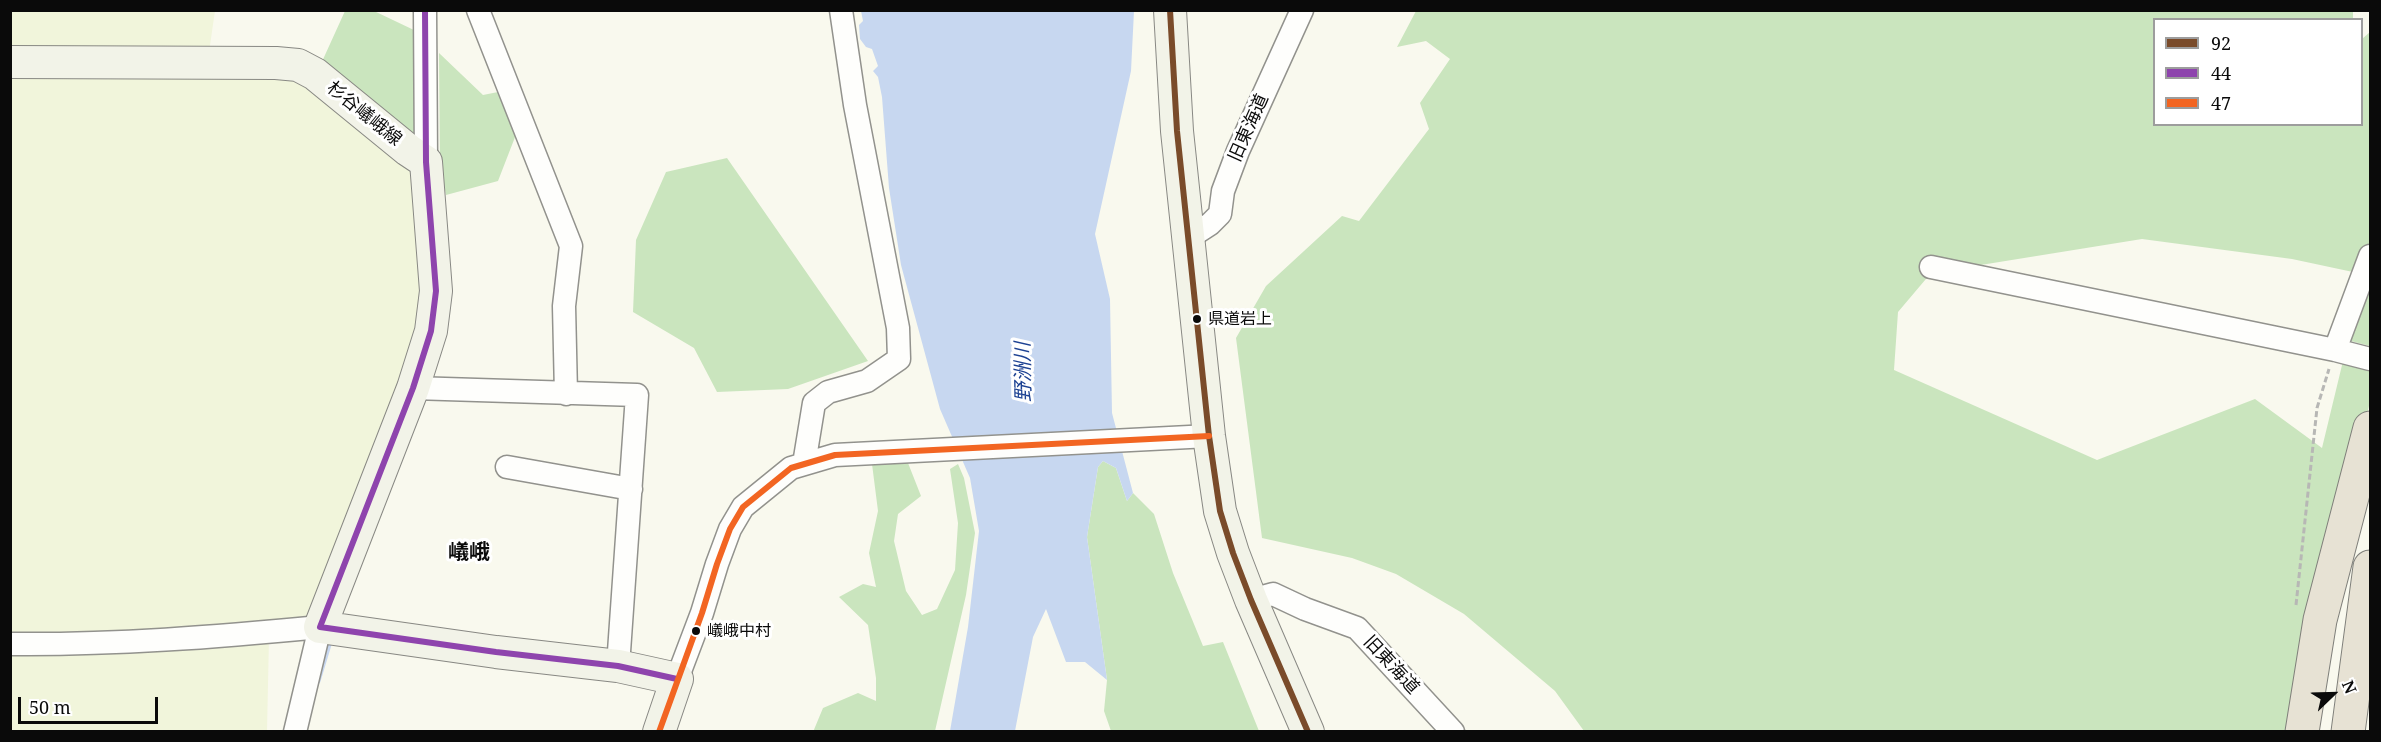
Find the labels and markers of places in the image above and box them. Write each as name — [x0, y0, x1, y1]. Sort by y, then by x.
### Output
place label: 県道岩上 — [1208, 309, 1272, 329]
marker: 県道岩上 — [1191, 313, 1203, 325]
place label: 嶬峨中村 — [707, 621, 771, 641]
marker: 嶬峨中村 — [690, 625, 702, 637]

